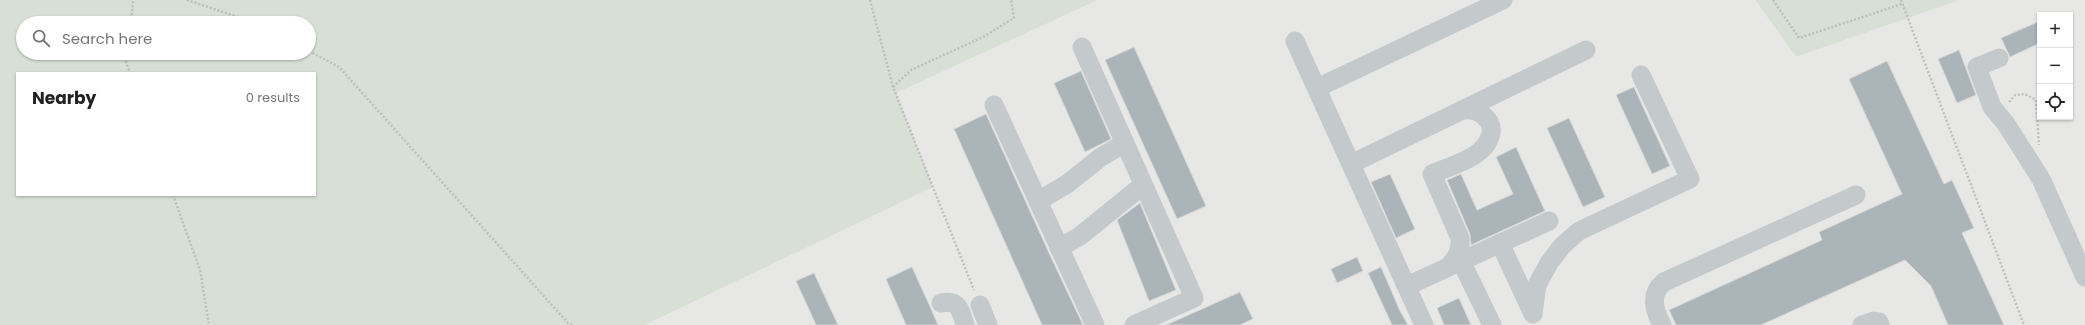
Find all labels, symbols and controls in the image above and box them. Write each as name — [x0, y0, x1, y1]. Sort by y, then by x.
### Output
map controls — [2037, 12, 2073, 120]
button: + — [2037, 12, 2073, 48]
search box — [16, 16, 316, 60]
icon: search — [30, 27, 52, 49]
text: Search here — [62, 28, 152, 49]
button: − — [2037, 48, 2073, 84]
button: locate — [2037, 84, 2073, 120]
text: Nearby — [32, 86, 96, 110]
text: 0 results — [246, 88, 300, 107]

